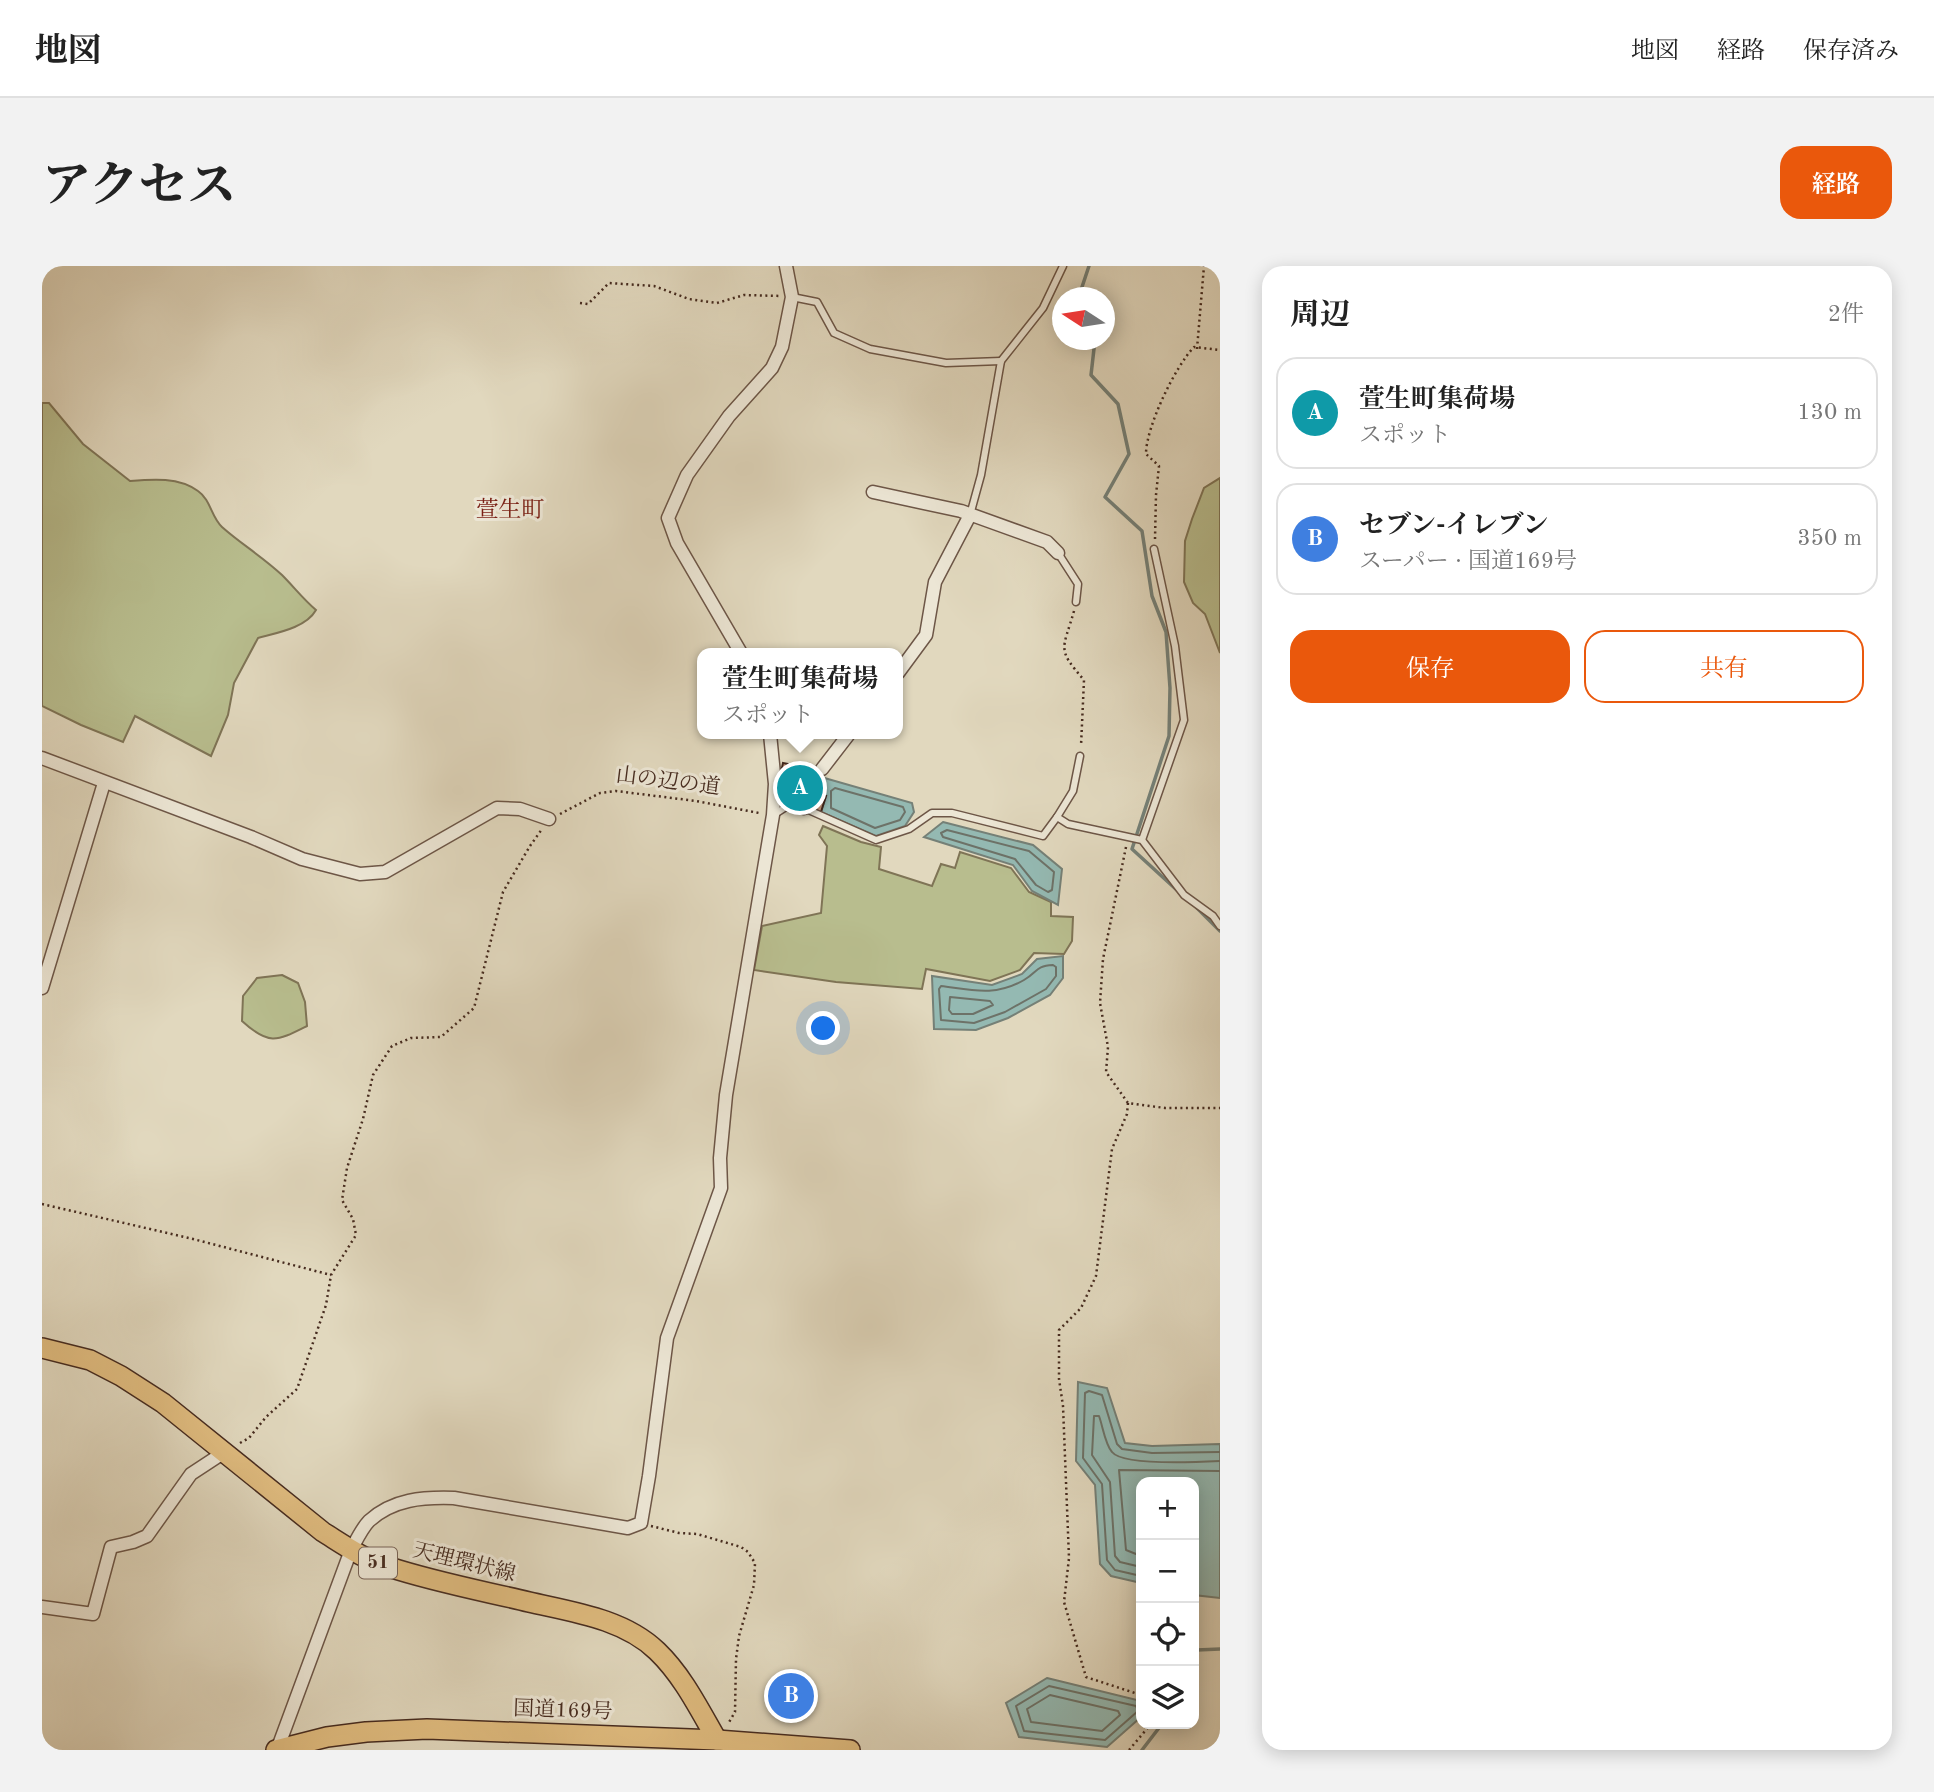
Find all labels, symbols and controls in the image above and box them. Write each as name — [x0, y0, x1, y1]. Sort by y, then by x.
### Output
text: 地図 — [35, 36, 101, 69]
text: 地図 — [1631, 40, 1679, 64]
text: 経路 — [1717, 40, 1765, 64]
text: 保存済み — [1803, 40, 1899, 64]
button: 経路 — [1780, 146, 1892, 219]
text: アクセス — [42, 164, 237, 213]
north arrow — [1052, 287, 1115, 350]
text: 周辺 — [1290, 301, 1350, 331]
text: 2件 — [1828, 303, 1864, 326]
text: 萱生町集荷場 — [1359, 387, 1515, 413]
text: A — [1306, 401, 1324, 424]
text: 130 m — [1797, 401, 1862, 424]
text: スポット — [1359, 424, 1451, 447]
district label: 萱生町 — [476, 497, 545, 522]
text: セブン-イレブン — [1359, 513, 1549, 539]
text: B — [1307, 527, 1323, 550]
text: 350 m — [1797, 527, 1862, 550]
text: スーパー · 国道169号 — [1359, 550, 1577, 573]
button: 保存 — [1290, 630, 1570, 703]
button: 共有 — [1584, 630, 1864, 703]
popup — [697, 648, 903, 739]
text: 萱生町集荷場 — [722, 667, 878, 693]
text: スポット — [722, 704, 814, 727]
pin: A — [777, 762, 823, 814]
street label: 山の辺の道 — [615, 763, 722, 799]
your location — [806, 1011, 840, 1045]
map controls — [1136, 1477, 1199, 1729]
button: + — [1136, 1477, 1199, 1540]
street label: 天理環状線 — [411, 1538, 518, 1586]
button: − — [1136, 1540, 1199, 1603]
road number: 51 — [359, 1548, 397, 1578]
button: locate — [1136, 1603, 1199, 1666]
button: layers — [1136, 1666, 1199, 1729]
pin: B — [768, 1670, 814, 1722]
street label: 国道169号 — [513, 1697, 613, 1723]

